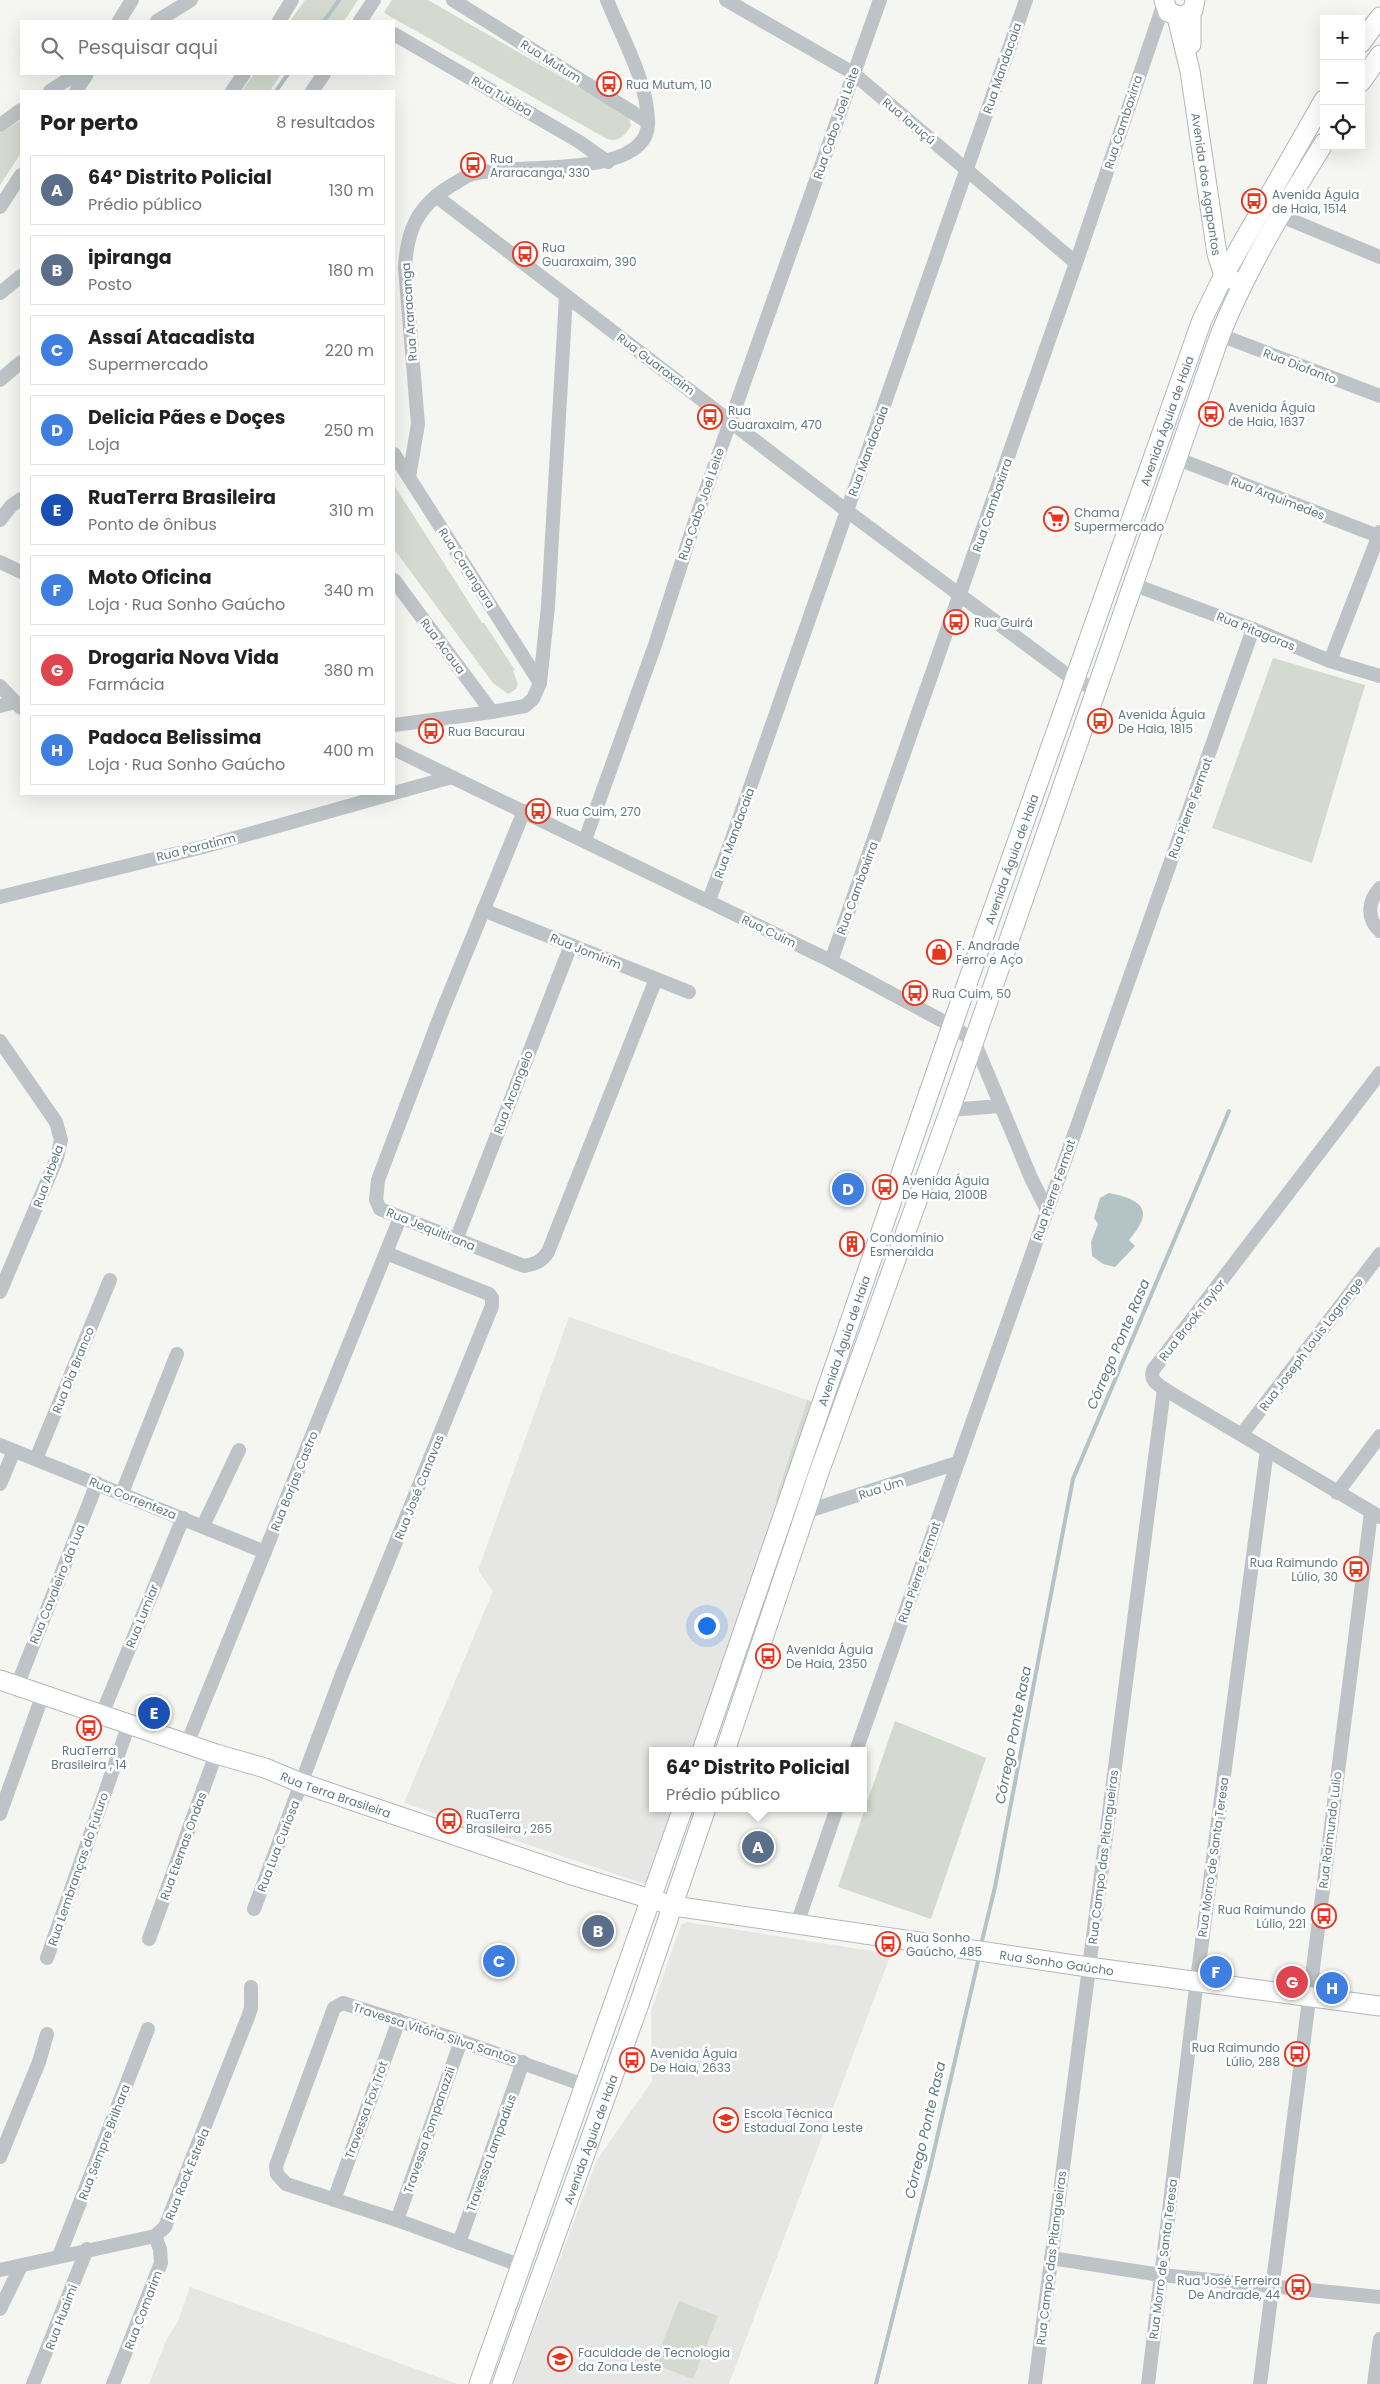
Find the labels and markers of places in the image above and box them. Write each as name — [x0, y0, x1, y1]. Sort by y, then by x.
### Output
bus stop icon: Rua Mutum, 10 — [596, 71, 622, 97]
place label: Rua Mutum, 10 — [626, 76, 712, 93]
place label: Rua Araracanga, 330 — [490, 150, 590, 181]
bus stop icon: Rua Araracanga, 330 — [460, 152, 486, 178]
place label: Avenida Águia de Haia, 1514 — [1272, 186, 1359, 217]
bus stop icon: Avenida Águia de Haia, 1514 — [1241, 188, 1267, 214]
place label: Rua Guaraxaim, 390 — [542, 239, 637, 270]
bus stop icon: Rua Guaraxaim, 390 — [512, 241, 538, 267]
place label: Avenida Águia de Haia, 1637 — [1228, 399, 1315, 430]
bus stop icon: Avenida Águia de Haia, 1637 — [1198, 401, 1224, 427]
place label: Rua Guaraxaim, 470 — [728, 402, 822, 433]
bus stop icon: Rua Guaraxaim, 470 — [697, 404, 723, 430]
place label: Chama Supermercado — [1074, 504, 1165, 535]
supermarket icon: Chama Supermercado — [1043, 506, 1069, 532]
bus stop icon: Rua Guirá — [943, 609, 969, 635]
place label: Rua Guirá — [974, 614, 1033, 631]
place label: Avenida Águia De Haia, 1815 — [1118, 706, 1205, 737]
bus stop icon: Avenida Águia De Haia, 1815 — [1087, 708, 1113, 734]
bus stop icon: Rua Bacurau — [418, 718, 444, 744]
place label: Rua Bacurau — [448, 723, 525, 740]
bus stop icon: Rua Cuim, 270 — [525, 798, 551, 824]
place label: Rua Cuim, 270 — [556, 803, 641, 820]
place label: F. Andrade Ferro e Aço — [956, 937, 1023, 968]
shop icon: F. Andrade Ferro e Aço — [926, 939, 952, 965]
bus stop icon: Rua Cuim, 50 — [902, 980, 928, 1006]
place label: Rua Cuim, 50 — [932, 985, 1011, 1002]
pin: D — [832, 1170, 864, 1208]
place label: Avenida Águia De Haia, 2100B — [902, 1172, 989, 1203]
bus stop icon: Avenida Águia De Haia, 2100B — [872, 1174, 898, 1200]
place label: Condomínio Esmeralda — [870, 1229, 944, 1260]
building icon: Condomínio Esmeralda — [839, 1231, 865, 1257]
place label: Rua Raimundo Lúlio, 30 — [1250, 1554, 1338, 1585]
bus stop icon: Rua Raimundo Lúlio, 30 — [1343, 1556, 1369, 1582]
place label: Avenida Águia De Haia, 2350 — [786, 1641, 873, 1672]
bus stop icon: Avenida Águia De Haia, 2350 — [755, 1643, 781, 1669]
pin: E — [138, 1694, 170, 1732]
bus stop icon: RuaTerra Brasileira , 14 — [76, 1715, 102, 1741]
place label: RuaTerra Brasileira , 14 — [51, 1742, 127, 1773]
place label: RuaTerra Brasileira , 265 — [466, 1806, 552, 1837]
bus stop icon: RuaTerra Brasileira , 265 — [436, 1808, 462, 1834]
pin: A — [742, 1828, 774, 1866]
place label: Rua Raimundo Lúlio, 221 — [1218, 1901, 1306, 1932]
bus stop icon: Rua Raimundo Lúlio, 221 — [1311, 1903, 1337, 1929]
pin: B — [582, 1912, 614, 1950]
place label: Rua Sonho Gaúcho, 485 — [906, 1929, 982, 1960]
bus stop icon: Rua Sonho Gaúcho, 485 — [875, 1931, 901, 1957]
pin: C — [483, 1942, 515, 1980]
pin: F — [1200, 1953, 1232, 1991]
pin: G — [1276, 1963, 1308, 2001]
pin: H — [1316, 1969, 1348, 2007]
place label: Rua Raimundo Lúlio, 288 — [1192, 2039, 1280, 2070]
bus stop icon: Rua Raimundo Lúlio, 288 — [1284, 2041, 1310, 2067]
place label: Avenida Águia De Haia, 2633 — [650, 2045, 737, 2076]
bus stop icon: Avenida Águia De Haia, 2633 — [619, 2047, 645, 2073]
place label: Escola Técnica Estadual Zona Leste — [744, 2105, 863, 2136]
school or university icon: Escola Técnica Estadual Zona Leste — [713, 2107, 739, 2133]
place label: Rua José Ferreira De Andrade, 44 — [1177, 2272, 1280, 2303]
bus stop icon: Rua José Ferreira De Andrade, 44 — [1285, 2274, 1311, 2300]
place label: Faculdade de Tecnologia da Zona Leste — [578, 2344, 730, 2375]
school or university icon: Faculdade de Tecnologia da Zona Leste — [547, 2346, 573, 2372]

